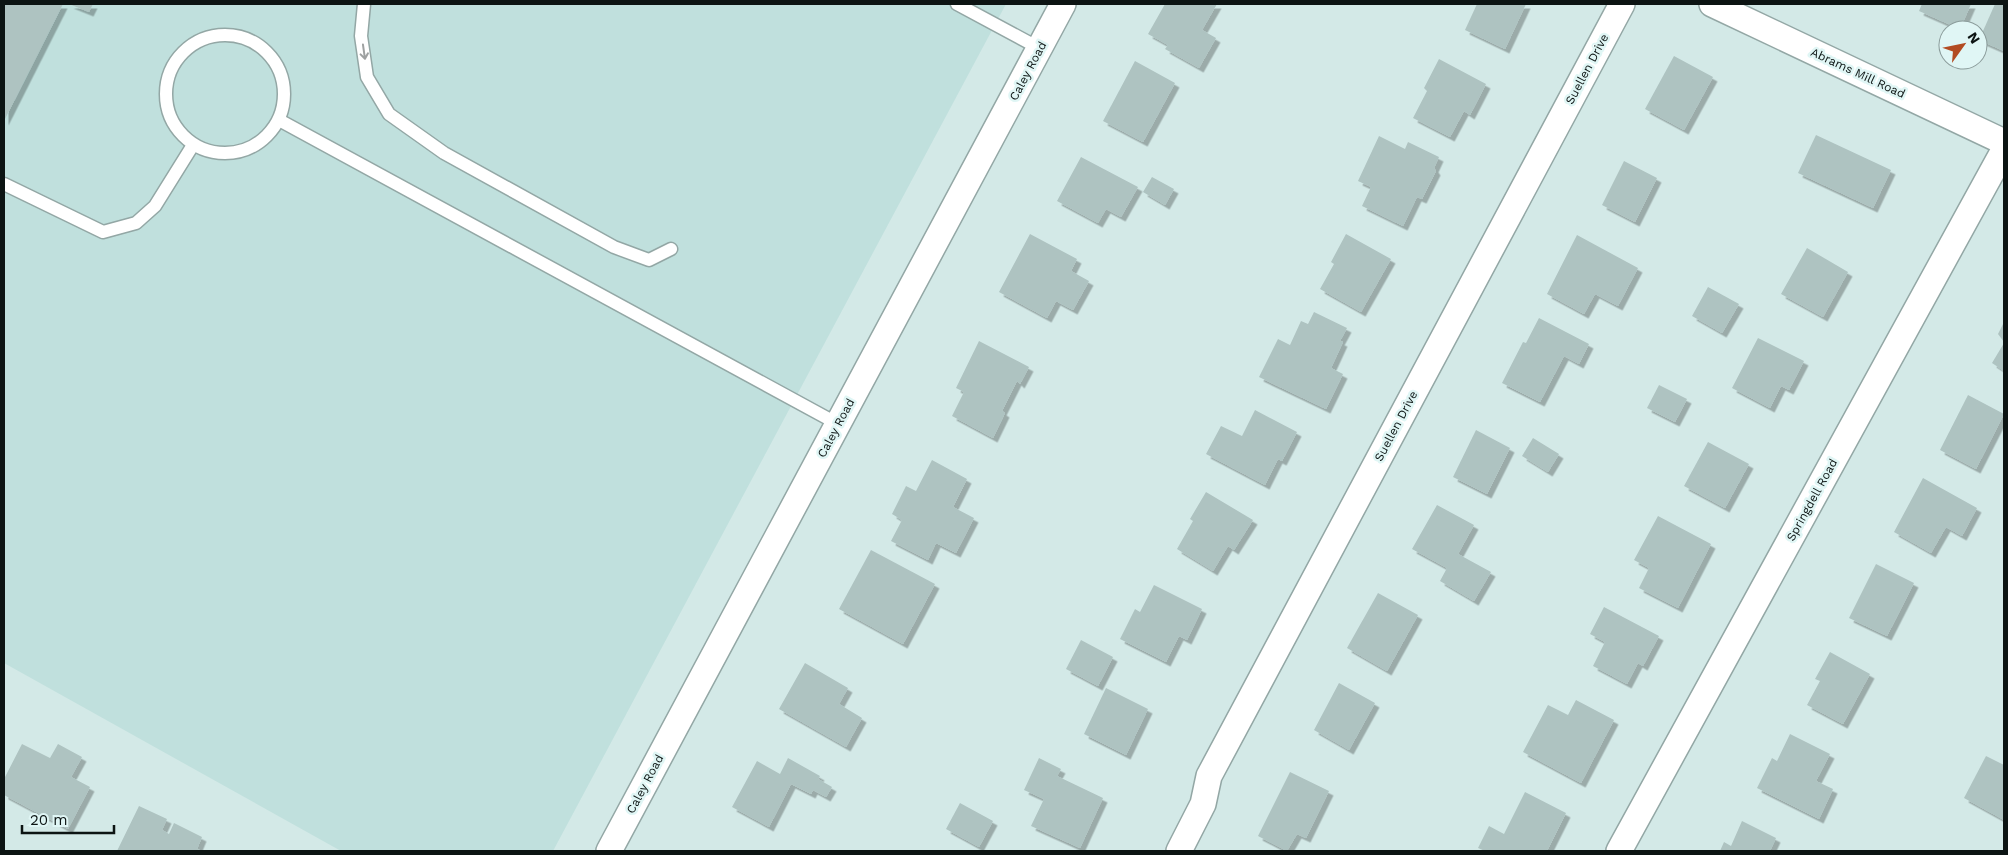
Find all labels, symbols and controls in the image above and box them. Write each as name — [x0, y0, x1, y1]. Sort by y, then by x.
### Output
north arrow — [1938, 20, 1988, 70]
text: N — [1964, 29, 1983, 47]
street label: Suellen Drive — [1563, 31, 1611, 107]
street label: Caley Road — [1007, 39, 1049, 103]
one-way arrow — [359, 44, 369, 60]
street label: Abrams Mill Road — [1809, 45, 1907, 101]
street label: Suellen Drive — [1372, 388, 1420, 464]
street label: Caley Road — [815, 396, 857, 460]
street label: Springdell Road — [1784, 456, 1840, 544]
street label: Caley Road — [624, 752, 666, 816]
scale bar — [22, 802, 115, 834]
text: 20 m — [30, 811, 68, 829]

